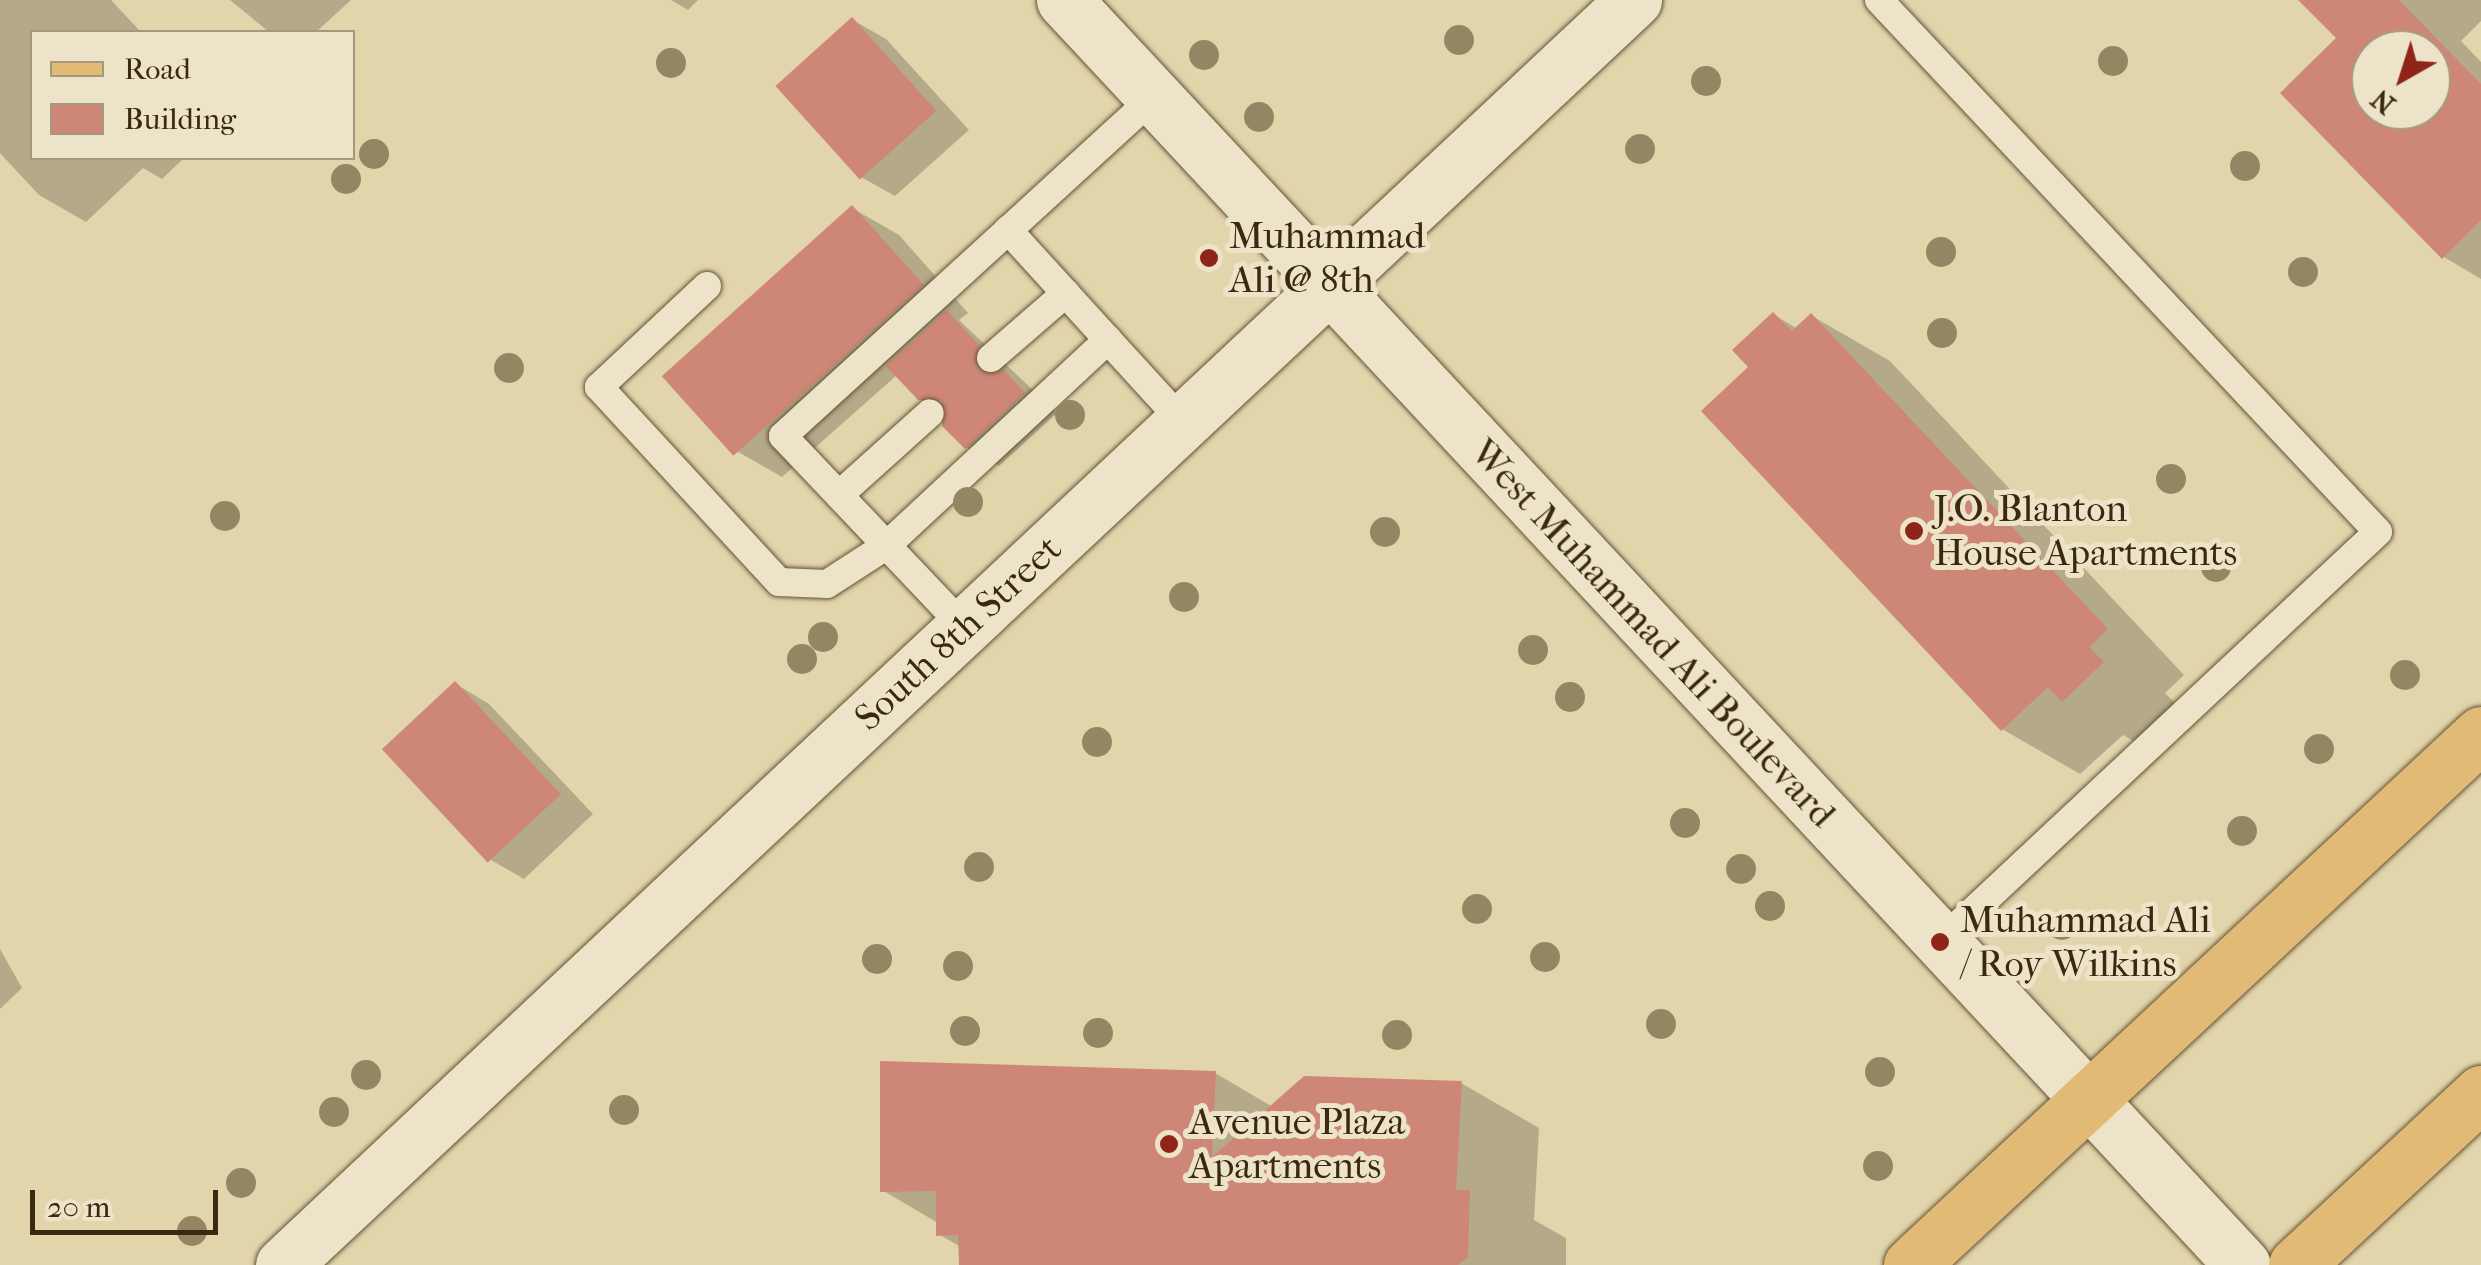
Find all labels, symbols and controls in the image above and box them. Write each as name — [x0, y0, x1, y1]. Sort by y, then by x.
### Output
legend — [30, 30, 355, 160]
north arrow — [2351, 30, 2451, 130]
text: Road — [124, 52, 191, 87]
text: N — [2364, 83, 2402, 122]
text: Building — [124, 102, 236, 137]
place label: Muhammad Ali @ 8th — [1229, 213, 1425, 302]
marker: Muhammad Ali @ 8th — [1198, 247, 1220, 269]
street label: West Muhammad Ali Boulevard — [1461, 429, 1845, 837]
place label: J.O. Blanton House Apartments — [1934, 486, 2237, 576]
marker: J.O. Blanton House Apartments — [1903, 520, 1925, 542]
street label: South 8th Street — [845, 526, 1071, 740]
place label: Muhammad Ali / Roy Wilkins — [1960, 897, 2211, 986]
marker: Muhammad Ali / Roy Wilkins — [1929, 931, 1951, 953]
place label: Avenue Plaza Apartments — [1189, 1099, 1405, 1188]
marker: Avenue Plaza Apartments — [1158, 1133, 1180, 1155]
scale bar — [35, 1170, 222, 1232]
text: 20 m — [47, 1190, 110, 1225]

